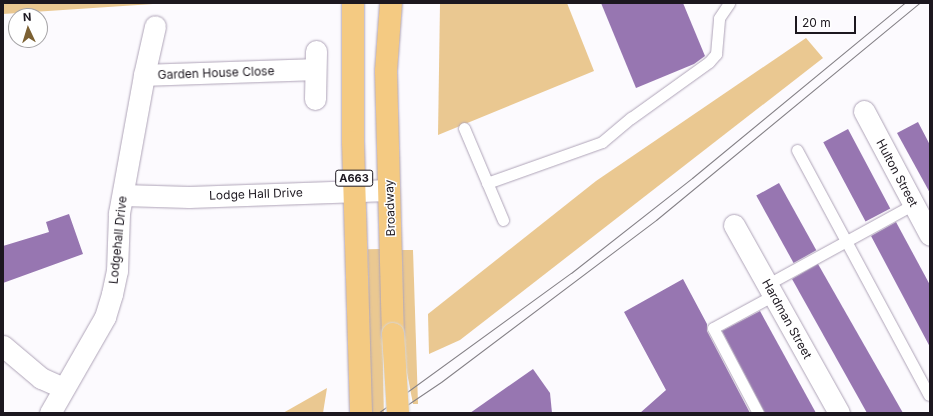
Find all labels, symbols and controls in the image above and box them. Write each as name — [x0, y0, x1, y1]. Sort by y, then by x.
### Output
north arrow — [8, 8, 48, 48]
scale bar — [797, 8, 858, 34]
text: N — [23, 10, 32, 24]
text: 20 m — [802, 15, 831, 30]
street label: Garden House Close — [157, 64, 275, 82]
street label: Hulton Street — [873, 137, 921, 209]
road number: A663 — [335, 169, 373, 187]
street label: Broadway — [382, 179, 398, 237]
street label: Lodge Hall Drive — [209, 185, 303, 203]
street label: Lodgehall Drive — [106, 195, 130, 285]
street label: Hardman Street — [759, 277, 815, 361]

